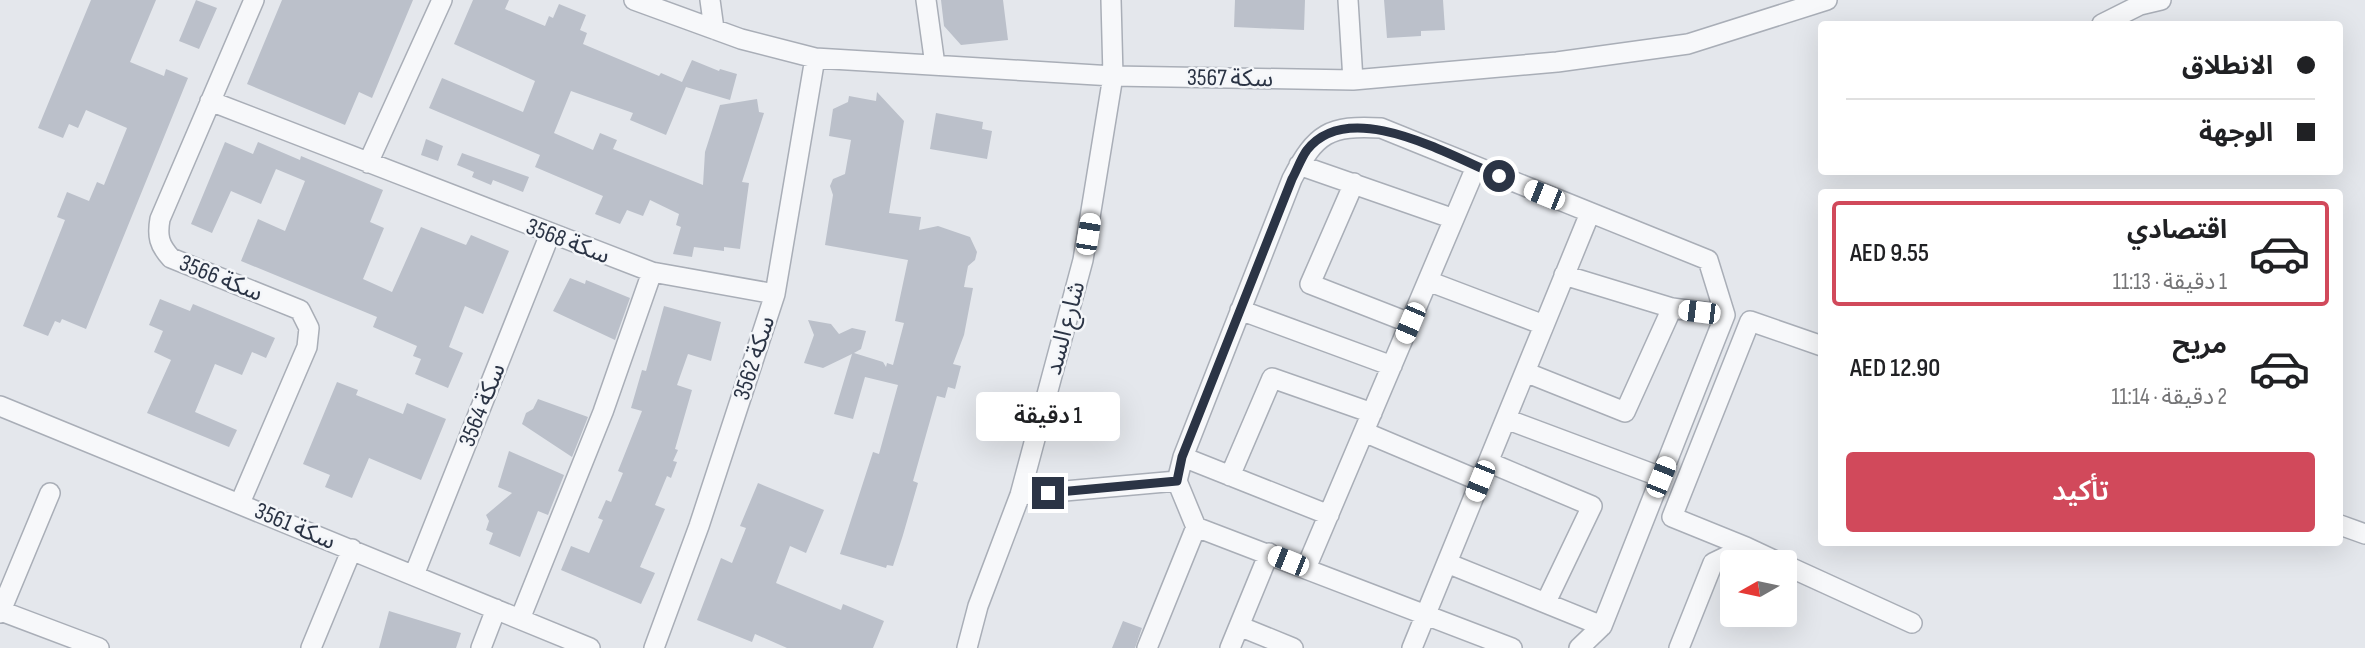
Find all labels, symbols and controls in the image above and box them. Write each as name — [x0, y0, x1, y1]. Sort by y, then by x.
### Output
text: الانطلاق — [2182, 51, 2273, 82]
street label: سكة 3567 — [1187, 63, 1273, 93]
text: الوجهة — [2199, 118, 2273, 149]
route start — [1483, 160, 1515, 192]
car — [1521, 177, 1568, 213]
street label: سكة 3568 — [522, 212, 614, 270]
car — [1075, 212, 1102, 256]
text: اقتصادي — [2127, 215, 2227, 246]
icon: car — [2248, 222, 2311, 285]
text: AED 9.55 — [1850, 238, 1929, 269]
street label: سكة 3566 — [175, 248, 267, 308]
text: 1 دقيقة · 11:13 — [2113, 268, 2227, 296]
street label: شارع السد — [1039, 278, 1093, 378]
car — [1677, 299, 1722, 325]
car — [1393, 300, 1428, 346]
street label: سكة 3562 — [727, 312, 781, 404]
text: مريح — [2172, 330, 2227, 361]
icon: car — [2248, 337, 2311, 400]
text: AED 12.90 — [1850, 353, 1940, 384]
street label: سكة 3564 — [452, 359, 512, 451]
text: 2 دقيقة · 11:14 — [2111, 383, 2227, 411]
callout: 1 دقيقة — [976, 392, 1120, 440]
text: 1 دقيقة — [1014, 402, 1082, 430]
button: تأكيد — [1846, 452, 2315, 532]
car — [1644, 454, 1679, 500]
car — [1463, 458, 1498, 504]
route end — [1032, 477, 1064, 509]
street label: سكة 3561 — [250, 496, 340, 556]
car — [1265, 543, 1312, 579]
north arrow — [1720, 550, 1797, 626]
map controls — [1720, 550, 1797, 627]

